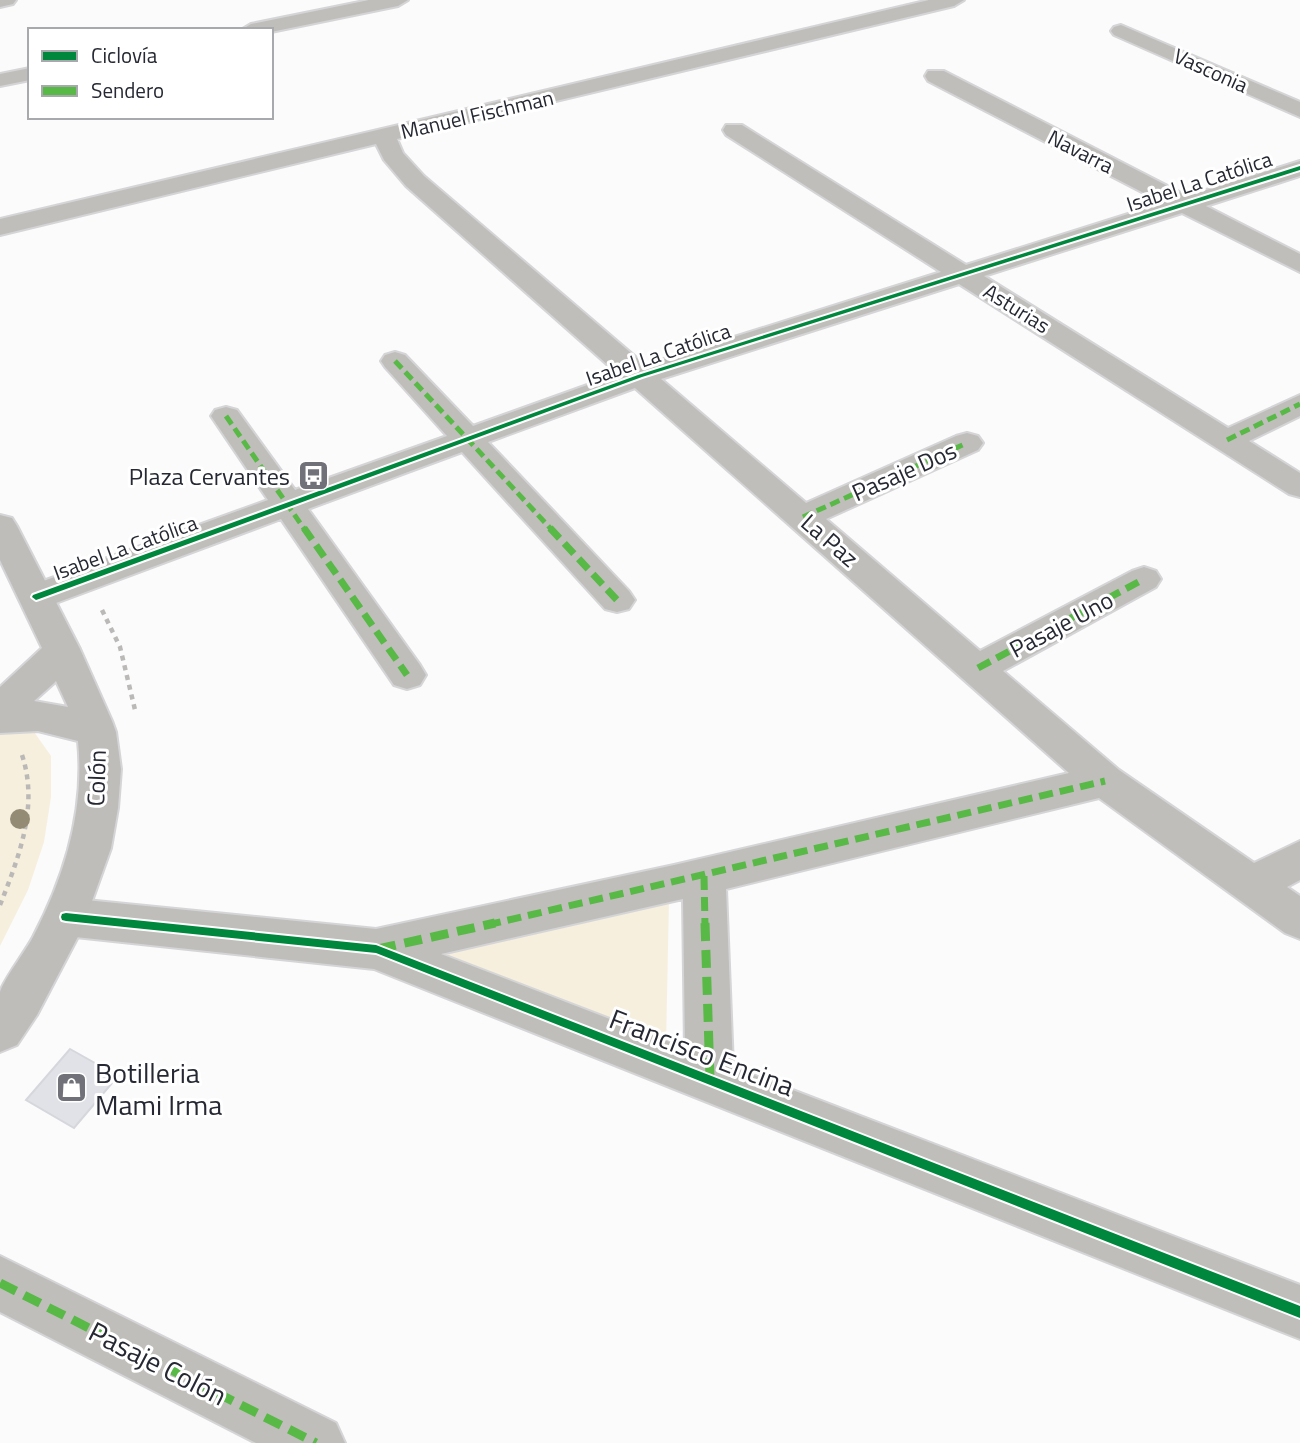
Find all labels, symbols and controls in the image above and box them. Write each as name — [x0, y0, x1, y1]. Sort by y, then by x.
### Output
legend — [28, 28, 273, 119]
text: Ciclovía — [91, 39, 158, 71]
street label: Vasconia — [1169, 39, 1254, 101]
text: Sendero — [91, 74, 164, 106]
street label: Manuel Fischman — [397, 81, 557, 147]
street label: Navarra — [1042, 121, 1120, 181]
street label: Isabel La Católica — [1122, 142, 1276, 220]
street label: Asturias — [978, 275, 1056, 341]
street label: Isabel La Católica — [581, 314, 735, 394]
street label: Pasaje Dos — [846, 432, 962, 510]
place label: Plaza Cervantes — [129, 458, 290, 494]
bus stop icon: Plaza Cervantes — [296, 459, 330, 493]
street label: La Paz — [793, 505, 867, 575]
street label: Isabel La Católica — [48, 506, 202, 588]
street label: Pasaje Uno — [1003, 582, 1119, 666]
street label: Colón — [77, 749, 115, 807]
street label: Francisco Encina — [603, 997, 801, 1107]
place label: Botilleria Mami Irma — [95, 1051, 222, 1126]
shop icon: Botilleria Mami Irma — [55, 1071, 89, 1105]
street label: Pasaje Colón — [81, 1310, 235, 1416]

